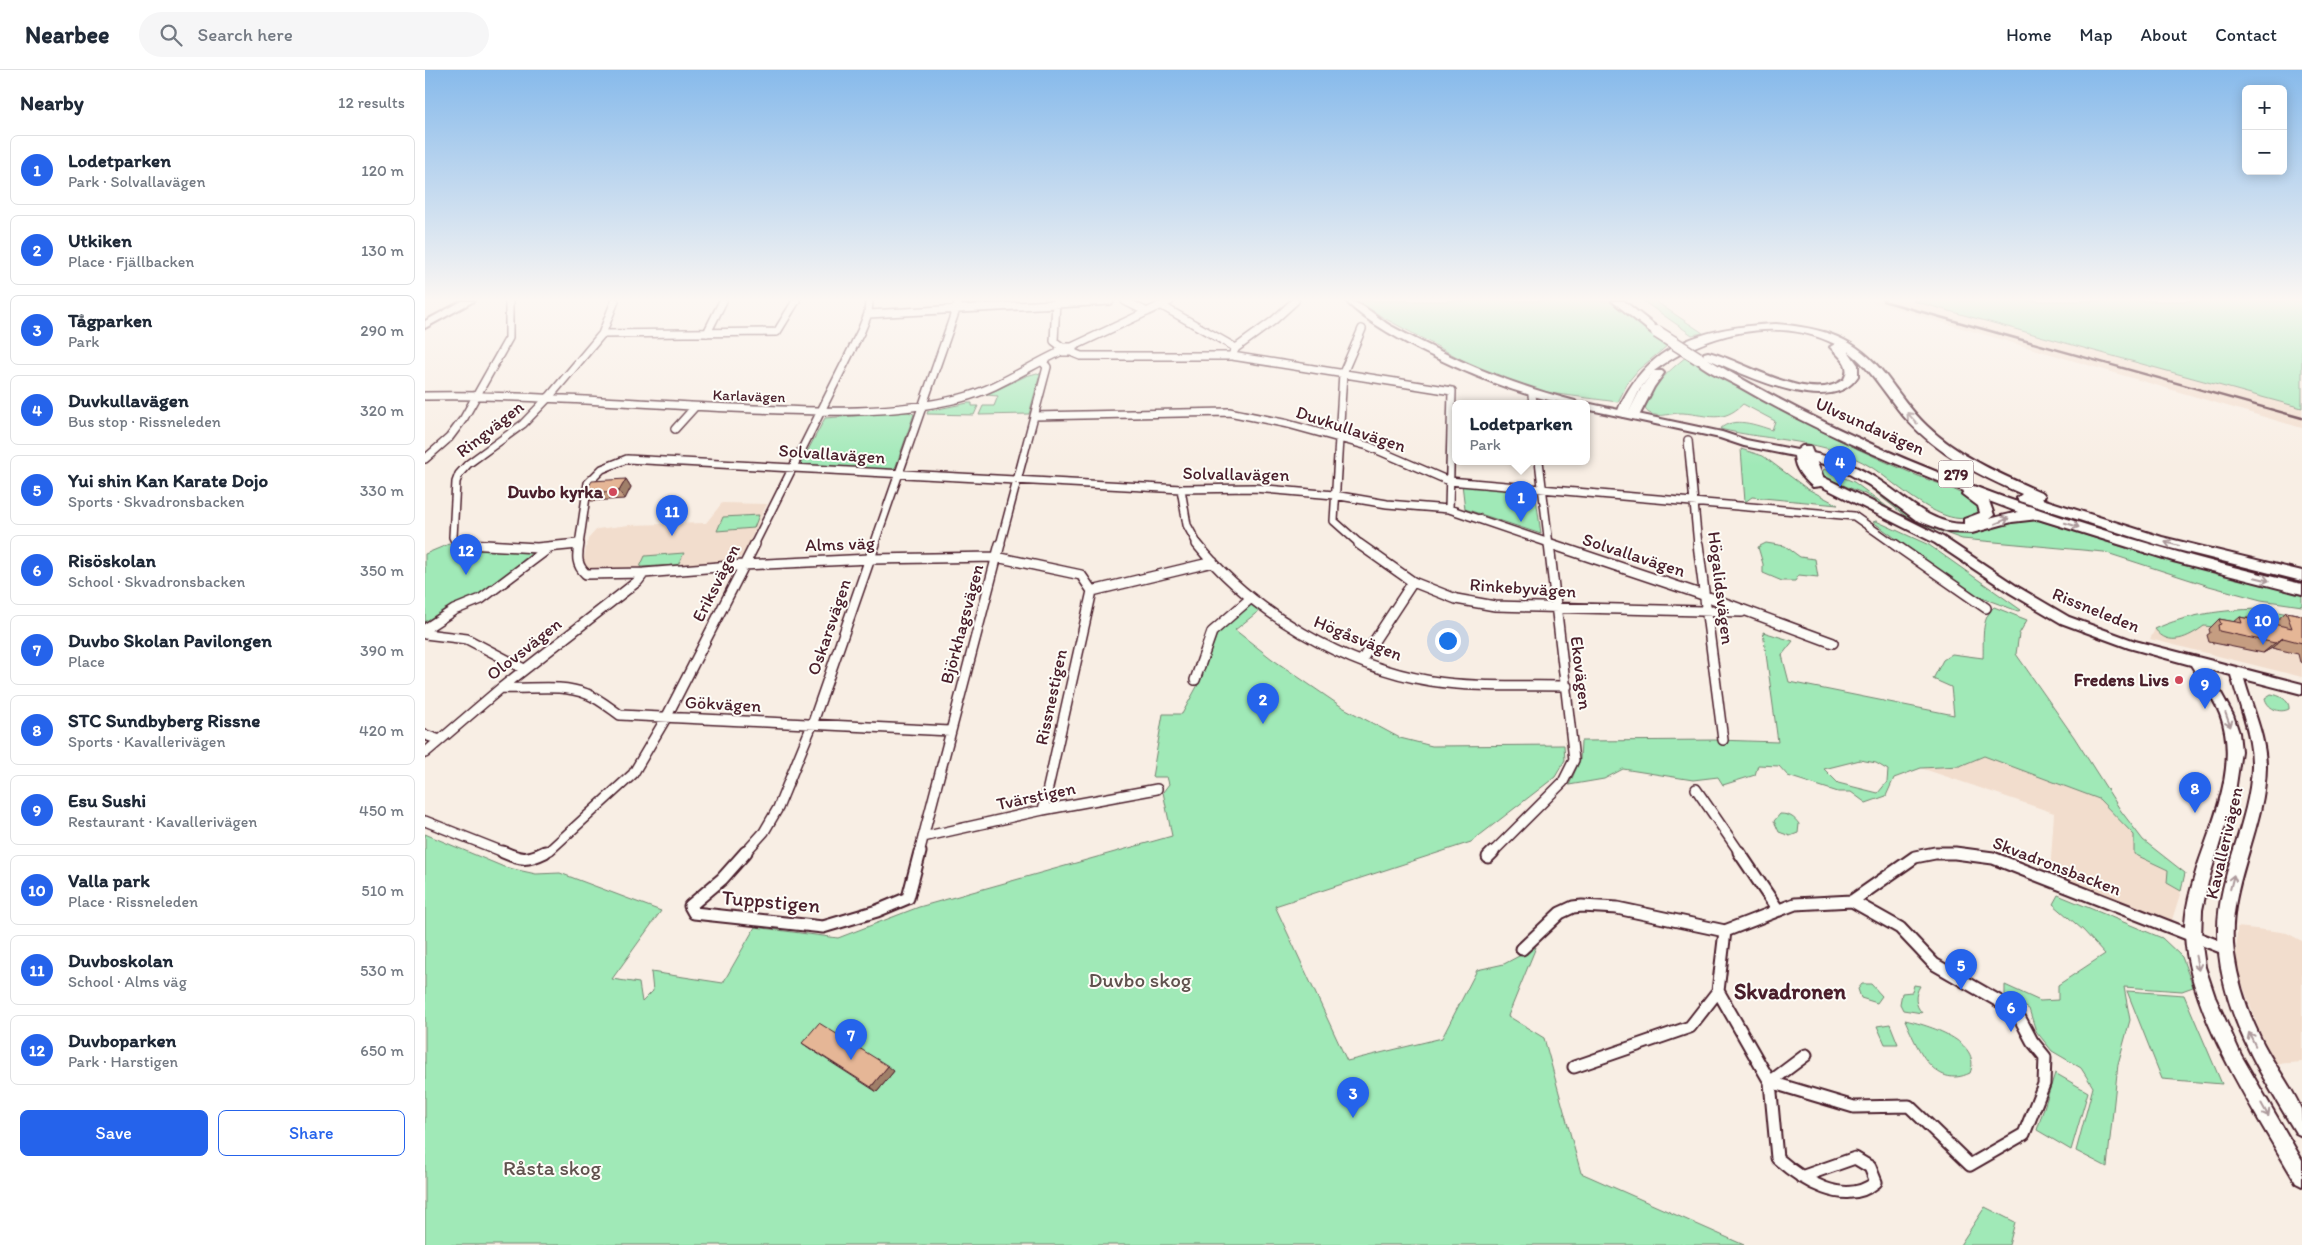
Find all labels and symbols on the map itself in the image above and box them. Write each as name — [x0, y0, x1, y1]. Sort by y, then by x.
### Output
street label: Karlavägen — [712, 386, 786, 406]
street label: Ulvsundavägen — [1812, 392, 1928, 460]
street label: Ringvägen — [452, 395, 529, 462]
street label: Duvkullavägen — [1293, 401, 1409, 457]
one-way arrow — [1906, 411, 1918, 424]
street label: Solvallavägen — [778, 439, 886, 469]
pin: 4 — [1824, 446, 1856, 487]
road number: 279 — [1939, 460, 1973, 488]
street label: Solvallavägen — [1182, 462, 1290, 486]
place label: Duvbo kyrka — [507, 481, 604, 503]
pin: 1 — [1505, 481, 1537, 522]
marker: Duvbo kyrka — [607, 486, 619, 498]
pin: 11 — [656, 495, 688, 536]
one-way arrow — [1994, 516, 2009, 525]
one-way arrow — [2064, 521, 2080, 531]
street label: Solvallavägen — [1580, 528, 1688, 582]
street label: Högalidsvägen — [1703, 530, 1739, 646]
street label: Alms väg — [805, 532, 876, 556]
pin: 12 — [450, 534, 482, 575]
one-way arrow — [2165, 539, 2181, 549]
street label: Eriksvägen — [687, 540, 745, 626]
street label: Björkhagsvägen — [935, 562, 989, 686]
street label: Rinkebyvägen — [1469, 573, 1577, 603]
one-way arrow — [2253, 575, 2269, 584]
street label: Oskarsvägen — [802, 576, 856, 678]
street label: Rissneleden — [2049, 582, 2143, 638]
pin: 10 — [2247, 604, 2279, 645]
street label: Högåsvägen — [1311, 610, 1406, 666]
street label: Olovsvägen — [482, 613, 566, 685]
your location — [1435, 628, 1461, 654]
street label: Ekovägen — [1566, 635, 1596, 711]
street label: Rissnestigen — [1030, 647, 1072, 747]
pin: 9 — [2189, 668, 2221, 709]
place label: Fredens Livs — [2074, 669, 2169, 691]
marker: Fredens Livs — [2173, 674, 2185, 686]
pin: 2 — [1247, 683, 1279, 724]
street label: Gökvägen — [684, 691, 762, 717]
one-way arrow — [2224, 711, 2233, 727]
pin: 8 — [2179, 772, 2211, 813]
street label: Tvärstigen — [995, 777, 1077, 815]
street label: Kavallerivägen — [2200, 785, 2248, 901]
street label: Skvadronsbacken — [1990, 831, 2124, 901]
one-way arrow — [2227, 874, 2237, 890]
street label: Tuppstigen — [721, 884, 821, 918]
pin: 5 — [1945, 949, 1977, 990]
one-way arrow — [2193, 954, 2202, 970]
park label: Duvbo skog — [1088, 967, 1192, 992]
district label: Skvadronen — [1734, 978, 1847, 1005]
pin: 6 — [1995, 991, 2027, 1032]
pin: 7 — [835, 1019, 867, 1060]
one-way arrow — [2247, 1032, 2256, 1047]
pin: 3 — [1337, 1077, 1369, 1118]
one-way arrow — [2260, 1102, 2270, 1117]
park label: Råsta skog — [503, 1155, 601, 1180]

